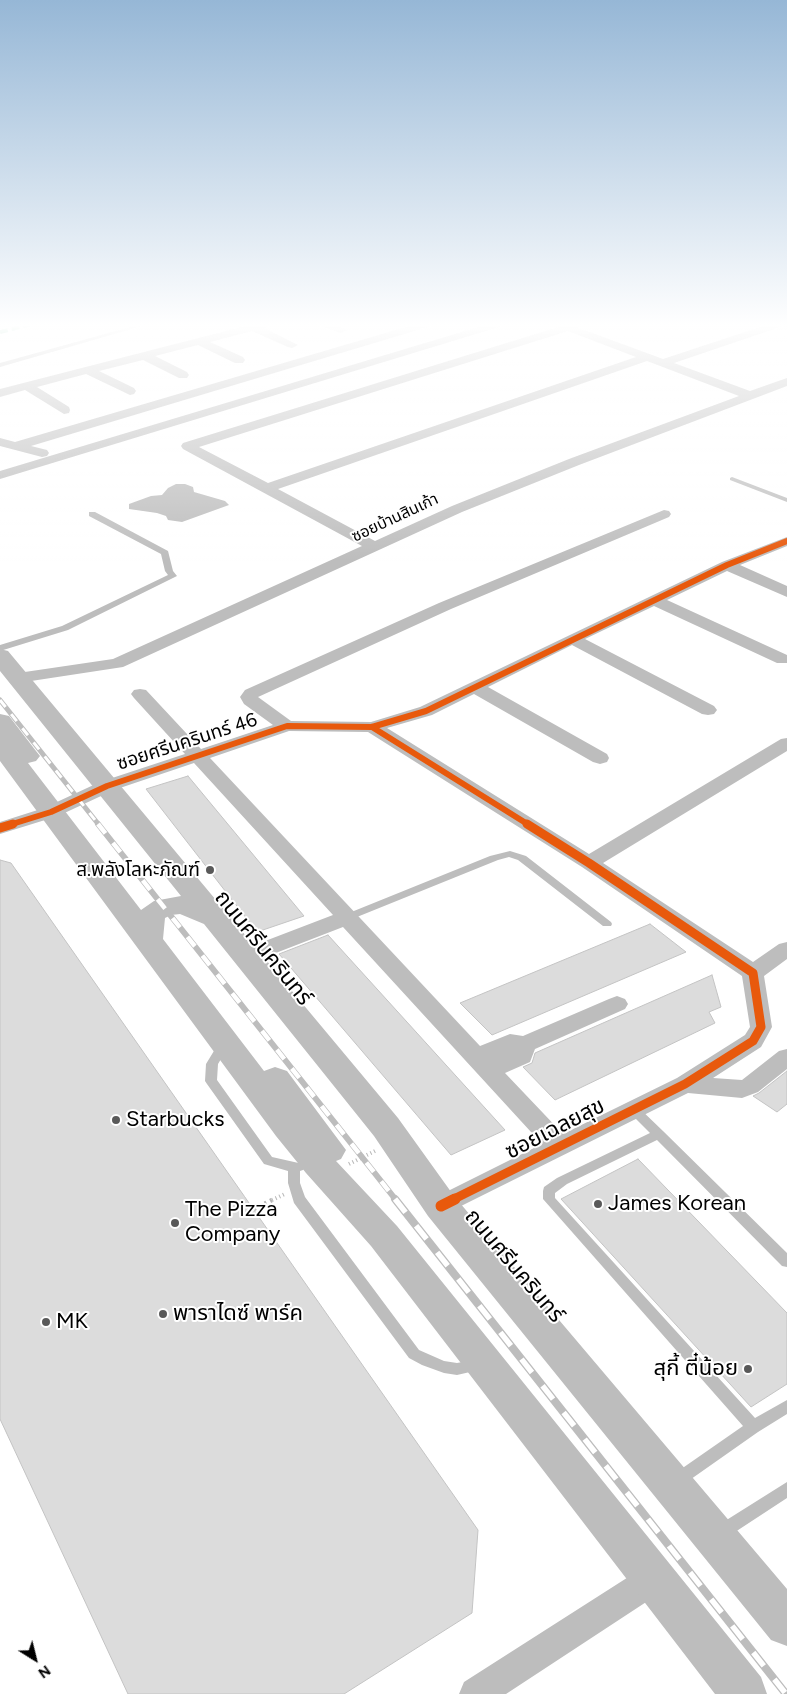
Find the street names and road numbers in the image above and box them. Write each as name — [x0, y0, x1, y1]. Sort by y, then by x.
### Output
street label: ซอยบ้านสินเก้า — [349, 490, 441, 546]
street label: ซอยศรีนครินทร์ 46 — [114, 709, 260, 775]
street label: ถนนศรีนครินทร์ — [209, 885, 317, 1011]
street label: ซอยเฉลยสุข — [501, 1093, 609, 1165]
street label: ถนนศรีนครินทร์ — [459, 1204, 569, 1328]

